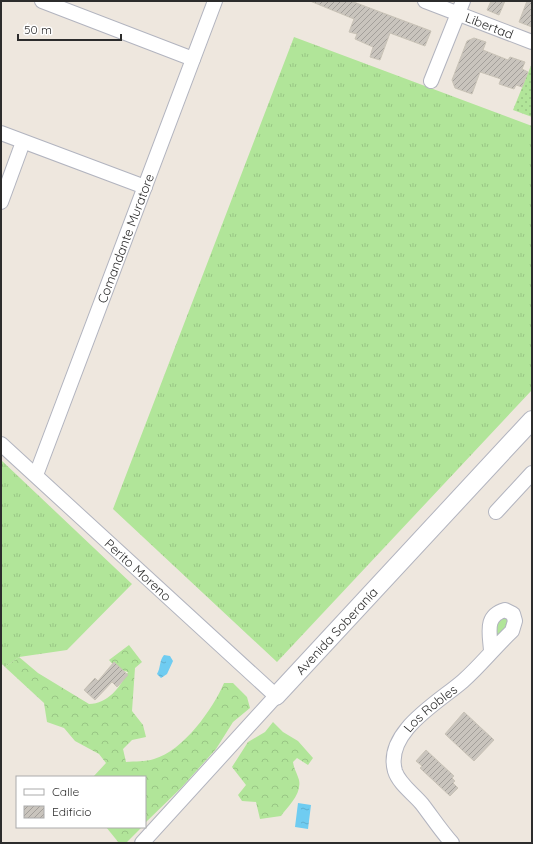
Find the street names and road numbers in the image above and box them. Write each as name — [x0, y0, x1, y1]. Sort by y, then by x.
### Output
street label: Libertad — [463, 9, 516, 42]
street label: Comandante Muratore — [94, 171, 157, 305]
street label: Perito Moreno — [102, 535, 175, 604]
street label: Avenida Soberanía — [292, 584, 381, 678]
street label: Los Robles — [400, 681, 460, 735]

